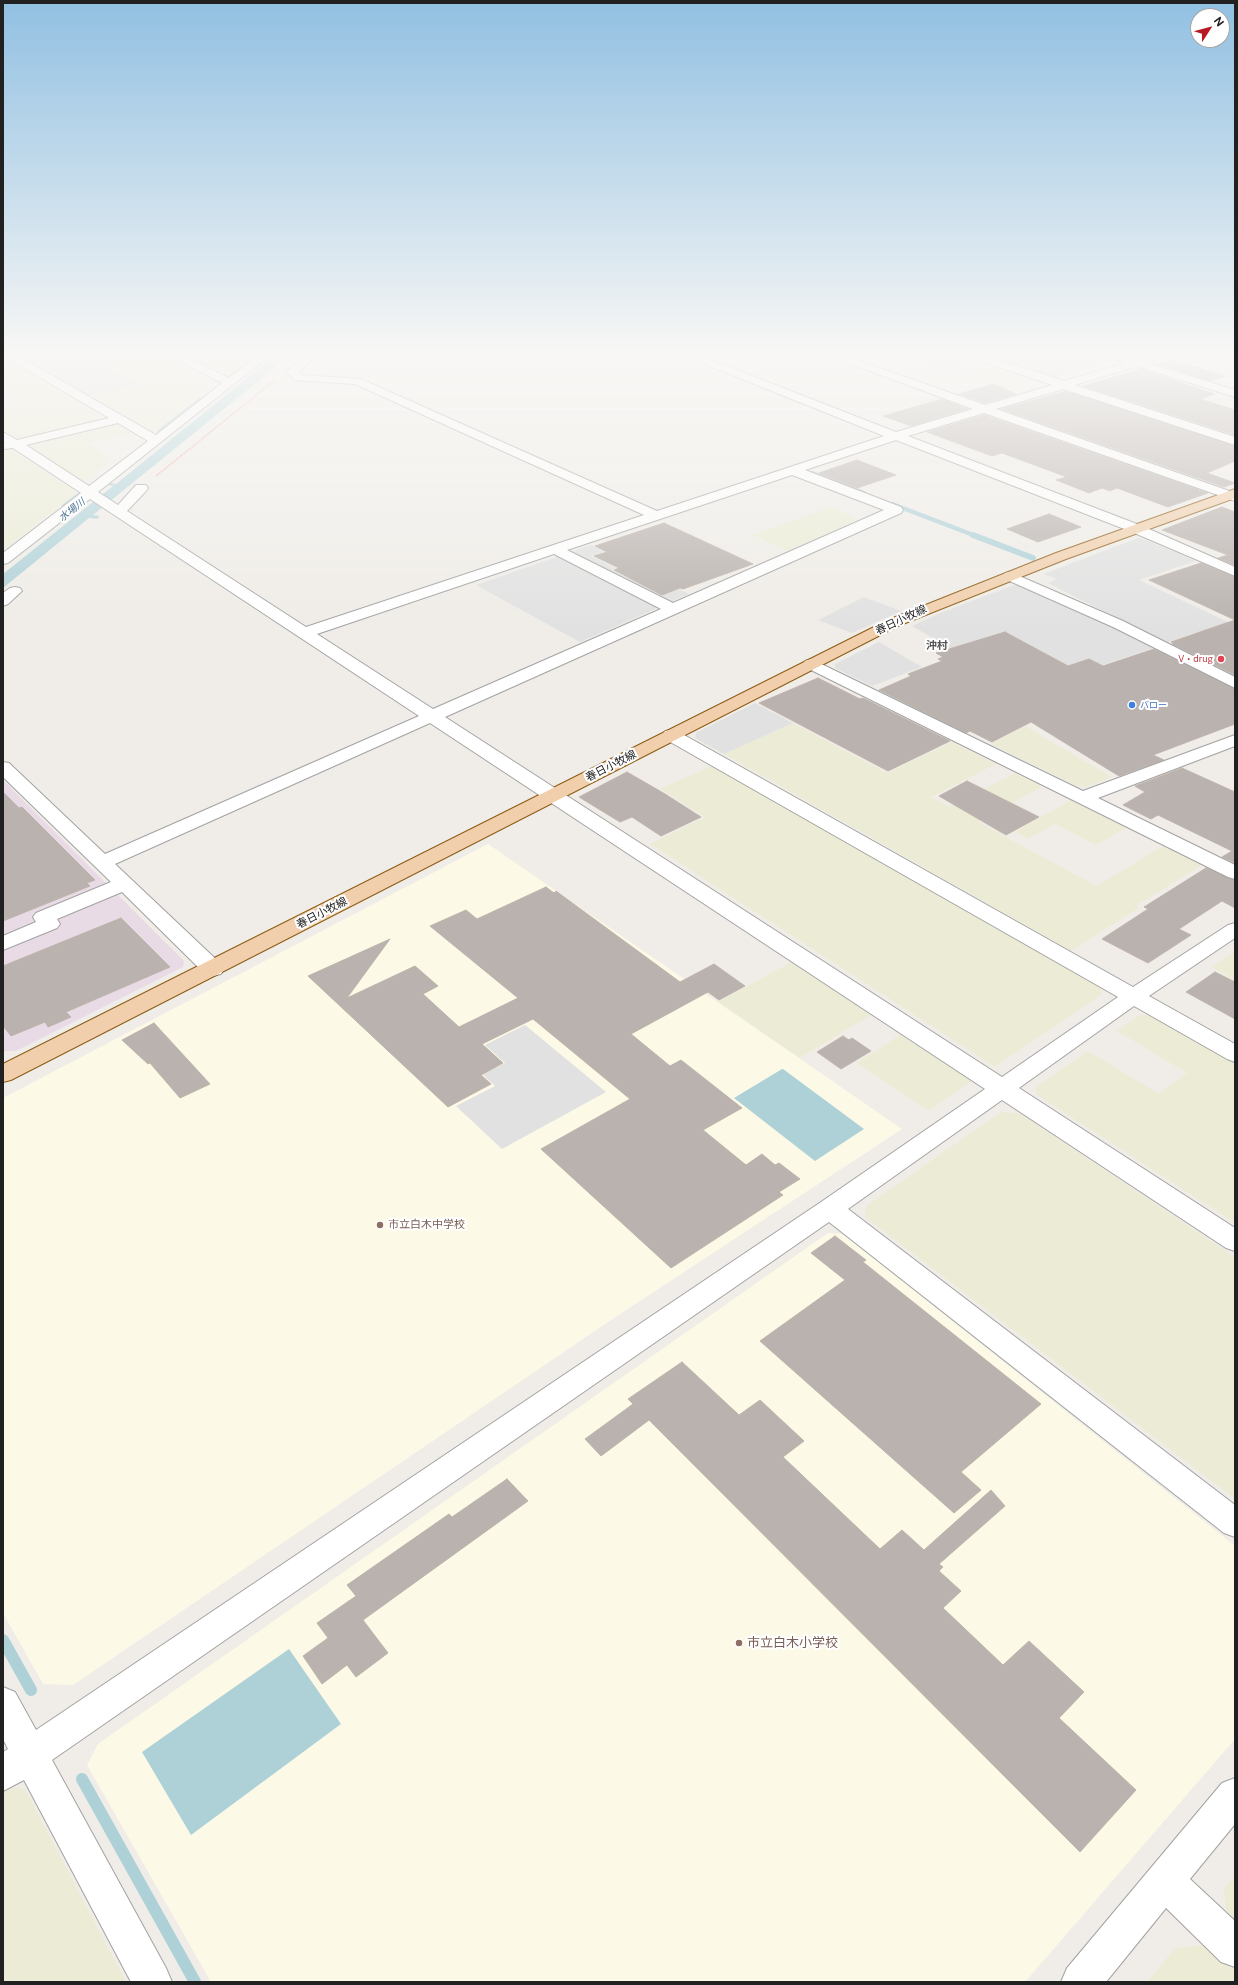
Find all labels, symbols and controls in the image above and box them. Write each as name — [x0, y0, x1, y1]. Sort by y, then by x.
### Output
north arrow — [1190, 8, 1230, 48]
text: N — [1212, 15, 1226, 29]
water label: 水場川 — [56, 496, 88, 524]
street label: 春日小牧線 — [873, 602, 929, 638]
district label: 沖村 — [926, 639, 948, 653]
place label: V・drug — [1178, 654, 1213, 664]
marker: V・drug — [1216, 654, 1226, 664]
marker: バロー — [1127, 700, 1137, 710]
place label: バロー — [1140, 700, 1167, 710]
street label: 春日小牧線 — [584, 748, 638, 784]
street label: 春日小牧線 — [295, 895, 349, 931]
place label: 市立白木中学校 — [388, 1218, 465, 1232]
marker: 市立白木中学校 — [375, 1220, 385, 1230]
place label: 市立白木小学校 — [747, 1635, 838, 1651]
marker: 市立白木小学校 — [734, 1638, 744, 1648]

